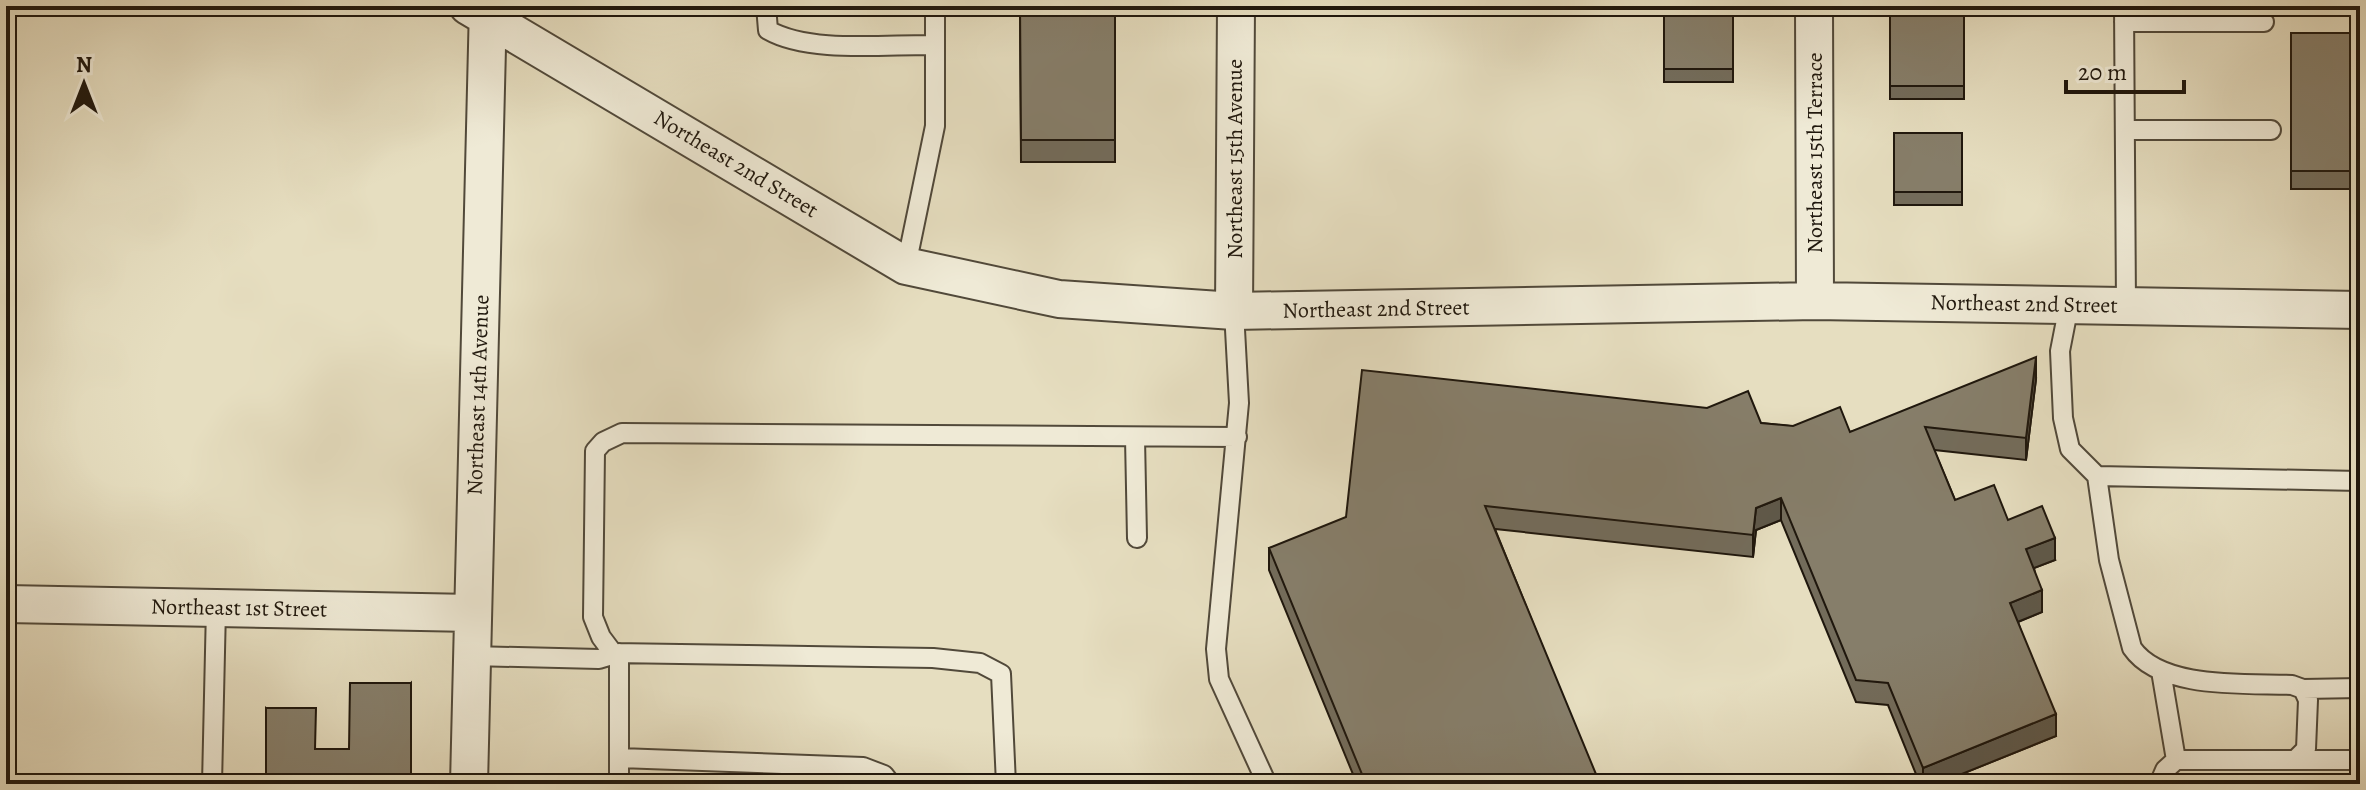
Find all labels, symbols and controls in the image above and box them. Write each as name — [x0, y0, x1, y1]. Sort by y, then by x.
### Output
north arrow — [44, 44, 124, 124]
scale bar — [2066, 44, 2184, 94]
text: N — [76, 50, 92, 80]
street label: Northeast 15th Terrace — [1800, 53, 1830, 253]
text: 20 m — [2078, 56, 2127, 88]
street label: Northeast 15th Avenue — [1220, 59, 1250, 259]
street label: Northeast 2nd Street — [648, 103, 824, 225]
street label: Northeast 2nd Street — [1930, 287, 2118, 321]
street label: Northeast 2nd Street — [1282, 292, 1470, 326]
street label: Northeast 14th Avenue — [460, 294, 496, 496]
street label: Northeast 1st Street — [151, 591, 327, 625]

